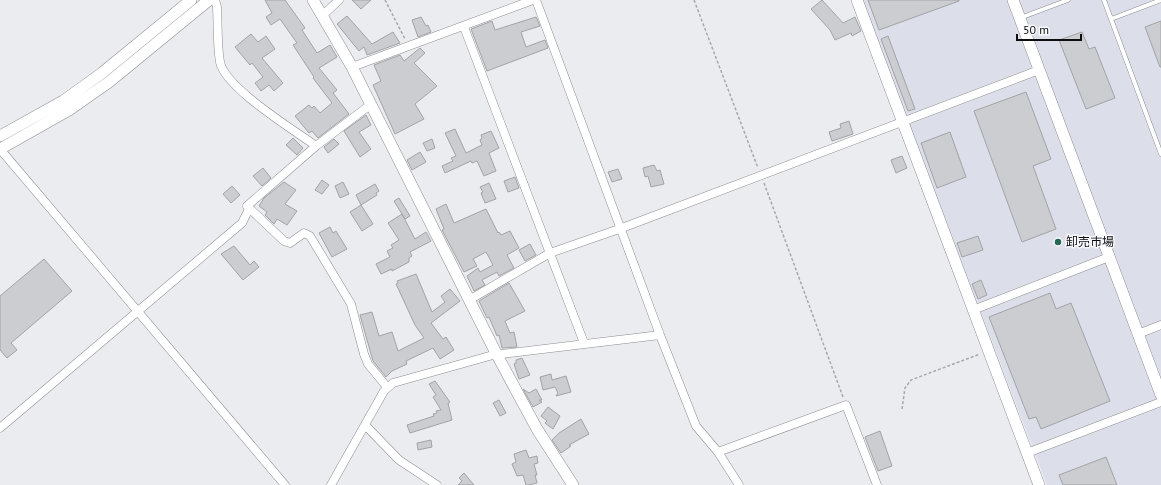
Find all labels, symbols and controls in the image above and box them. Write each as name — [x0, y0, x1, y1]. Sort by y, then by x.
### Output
scale bar — [1017, 16, 1081, 42]
text: 50 m — [1023, 22, 1049, 37]
place label: 卸売市場 — [1066, 234, 1114, 249]
marker: 卸売市場 — [1053, 237, 1063, 247]

